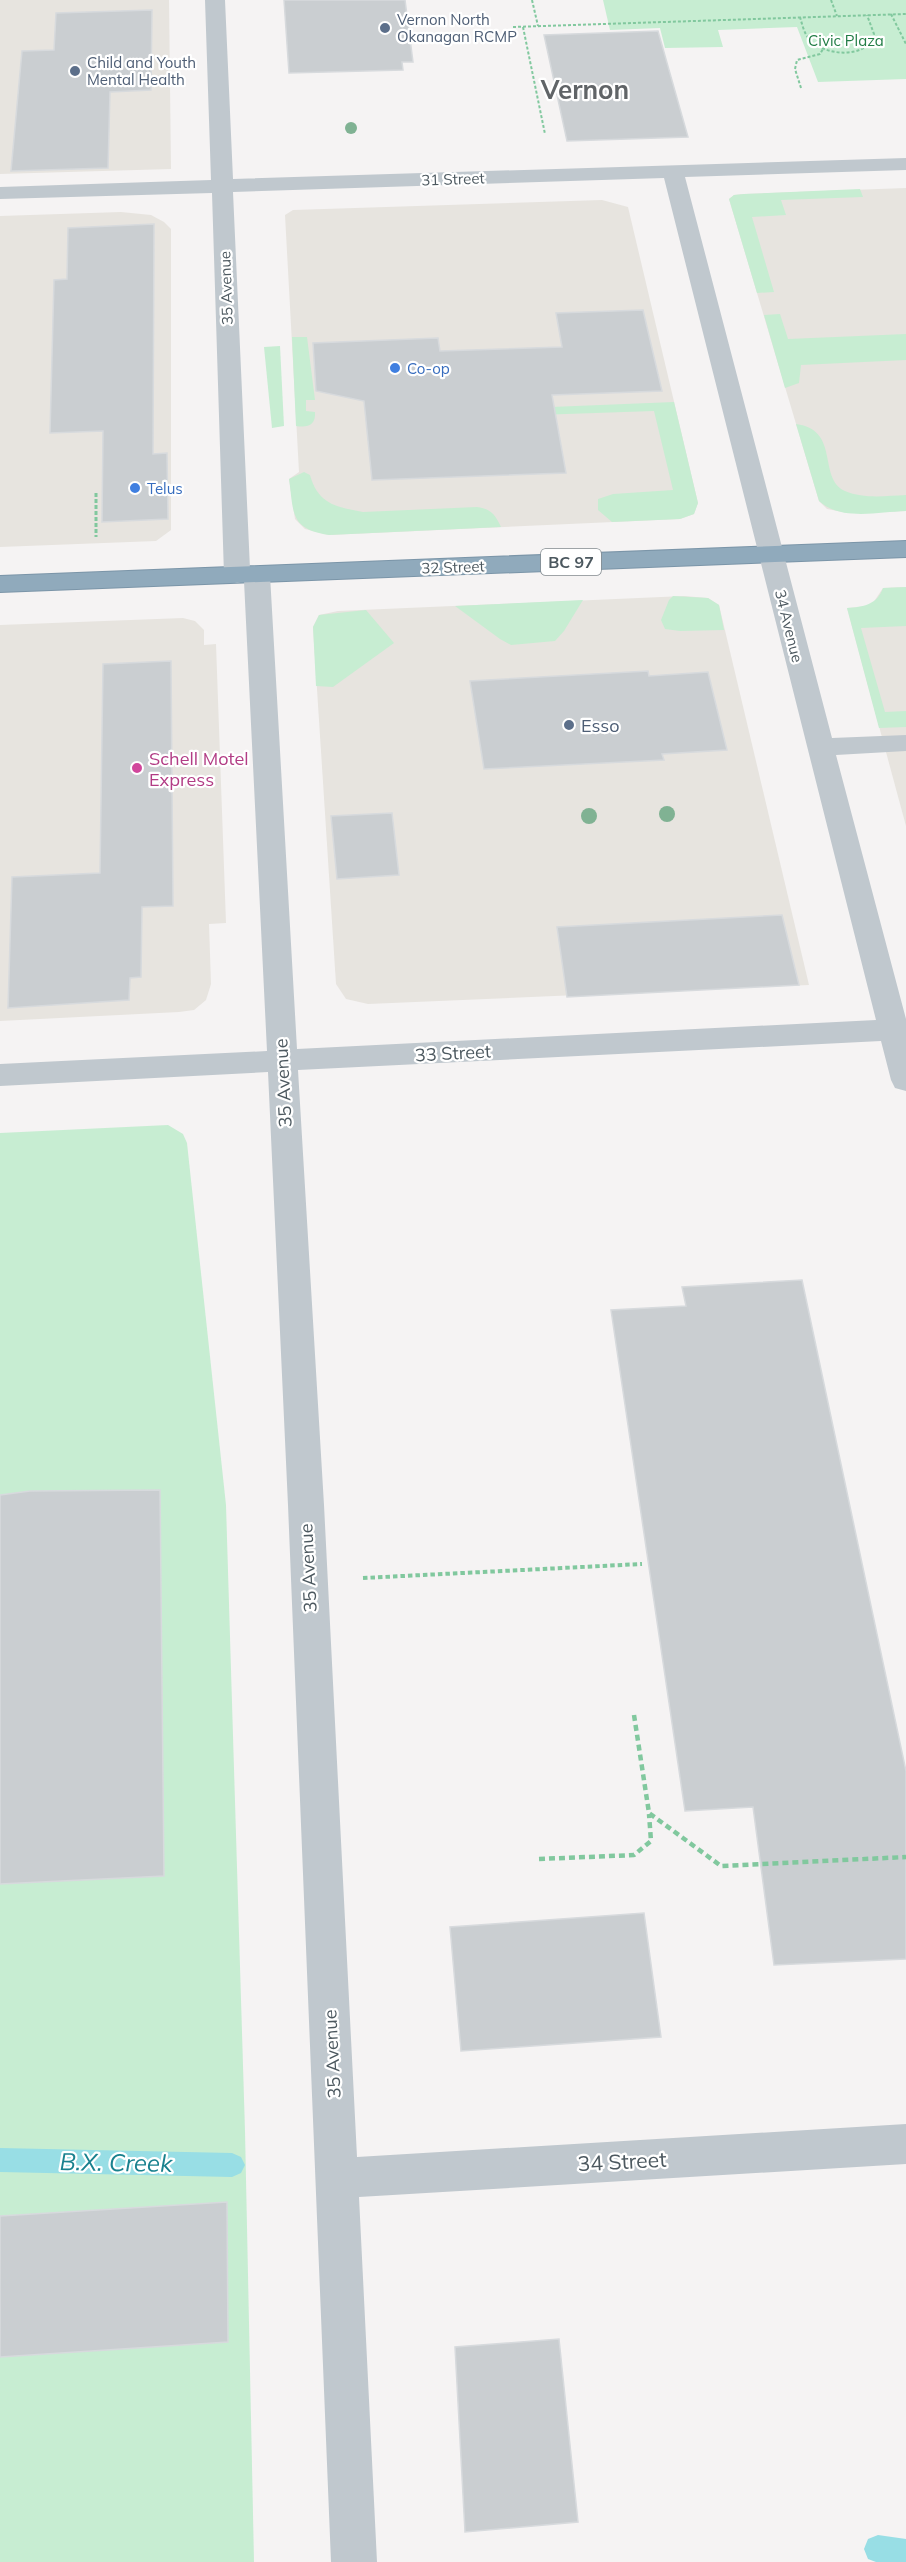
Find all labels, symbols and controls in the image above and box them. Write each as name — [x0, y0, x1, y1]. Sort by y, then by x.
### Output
place label: Vernon North Okanagan RCMP — [397, 10, 517, 46]
marker: Vernon North Okanagan RCMP — [378, 21, 392, 35]
park label: Civic Plaza — [808, 31, 884, 50]
place label: Child and Youth Mental Health — [87, 53, 196, 89]
marker: Child and Youth Mental Health — [68, 64, 82, 78]
district label: Vernon — [540, 73, 629, 106]
street label: 31 Street — [421, 168, 485, 190]
street label: 35 Avenue — [215, 251, 237, 325]
place label: Co-op — [407, 359, 450, 378]
marker: Co-op — [388, 361, 402, 375]
place label: Telus — [147, 479, 183, 498]
marker: Telus — [128, 481, 142, 495]
road number: BC 97 — [541, 549, 601, 575]
street label: 32 Street — [421, 556, 485, 578]
street label: 34 Avenue — [771, 588, 807, 664]
place label: Esso — [581, 714, 620, 737]
marker: Esso — [562, 718, 576, 732]
place label: Schell Motel Express — [149, 747, 249, 791]
marker: Schell Motel Express — [130, 761, 144, 775]
street label: 35 Avenue — [269, 1038, 297, 1128]
street label: 33 Street — [414, 1040, 492, 1066]
street label: 35 Avenue — [294, 1523, 322, 1613]
street label: 35 Avenue — [318, 2009, 346, 2099]
water label: B.X. Creek — [59, 2146, 173, 2178]
street label: 34 Street — [577, 2146, 667, 2176]

